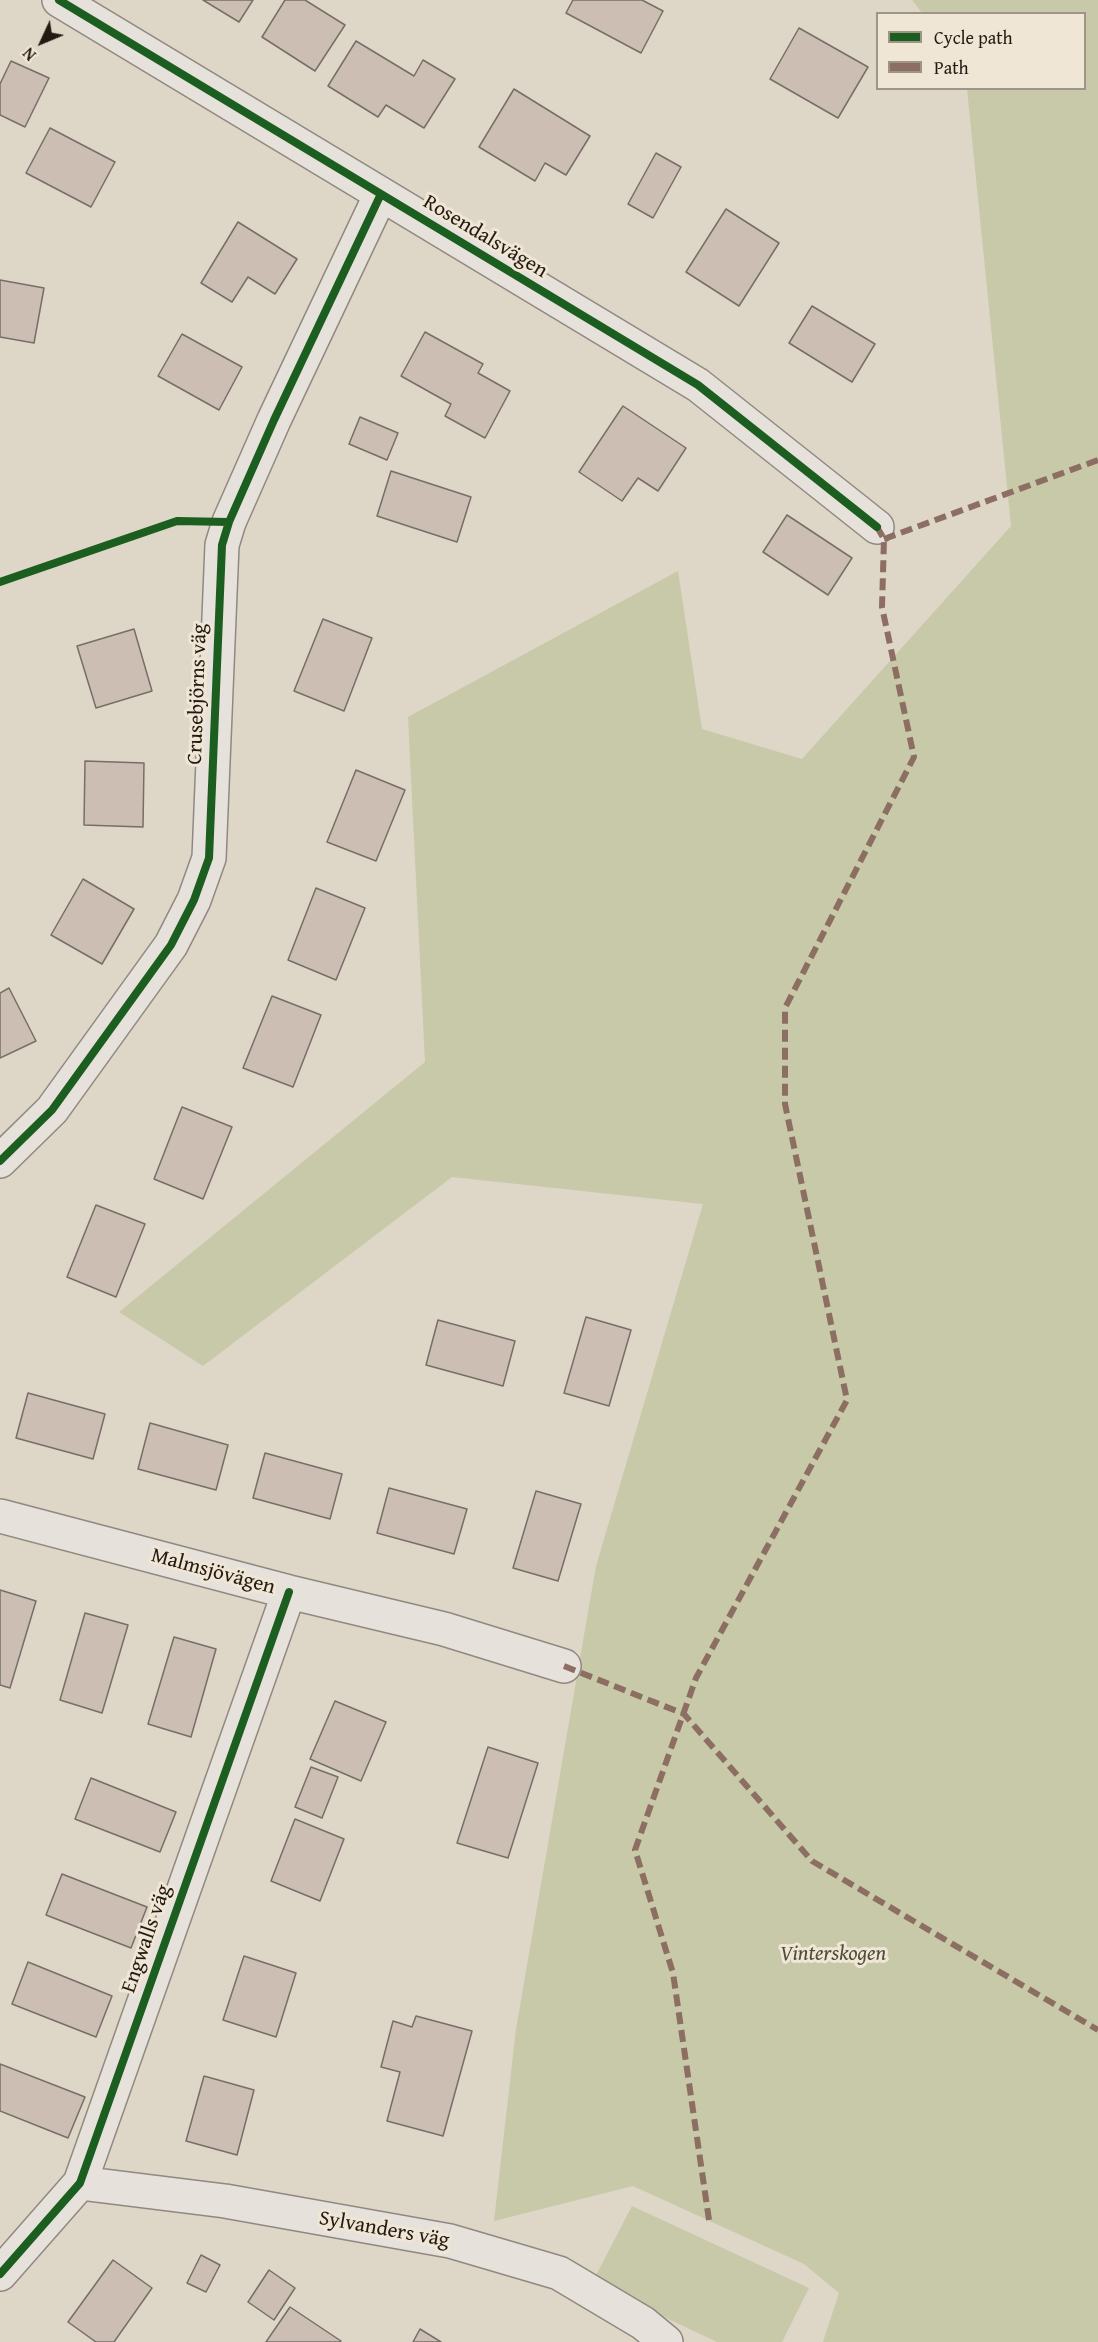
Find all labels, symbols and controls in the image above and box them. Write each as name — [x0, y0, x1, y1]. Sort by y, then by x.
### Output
north arrow — [12, 12, 72, 72]
legend — [876, 12, 1086, 90]
text: Cycle path — [934, 24, 1013, 51]
text: N — [17, 42, 41, 67]
text: Path — [934, 54, 969, 81]
street label: Rosendalsvägen — [418, 190, 552, 284]
street label: Crusebjörns väg — [183, 623, 213, 765]
street label: Malmsjövägen — [148, 1543, 278, 1601]
street label: Engwalls väg — [117, 1881, 177, 1997]
park label: Vinterskogen — [780, 1942, 886, 1968]
street label: Sylvanders väg — [317, 2206, 451, 2254]

